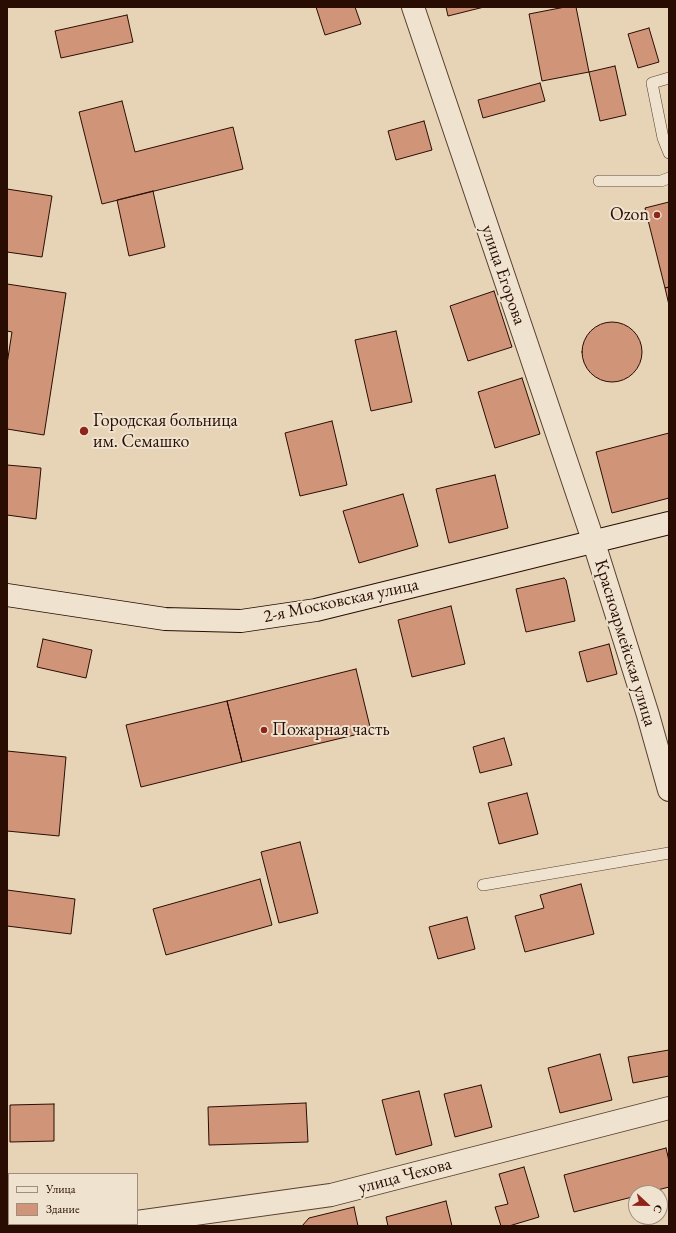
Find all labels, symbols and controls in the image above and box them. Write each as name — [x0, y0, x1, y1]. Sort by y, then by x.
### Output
place label: Ozon — [610, 204, 649, 226]
marker: Ozon — [652, 210, 662, 220]
street label: улица Егорова — [476, 222, 530, 328]
place label: Городская больница им. Семашко — [93, 410, 238, 452]
marker: Городская больница им. Семашко — [78, 425, 90, 437]
street label: Красноармейская улица — [589, 557, 661, 729]
street label: 2-я Московская улица — [261, 574, 421, 628]
place label: Пожарная часть — [272, 719, 390, 741]
marker: Пожарная часть — [259, 725, 269, 735]
street label: улица Чехова — [356, 1153, 454, 1199]
legend — [8, 1173, 138, 1225]
text: Улица — [46, 1181, 76, 1197]
north arrow — [628, 1185, 668, 1225]
text: Здание — [46, 1201, 80, 1217]
text: С — [650, 1203, 666, 1215]

